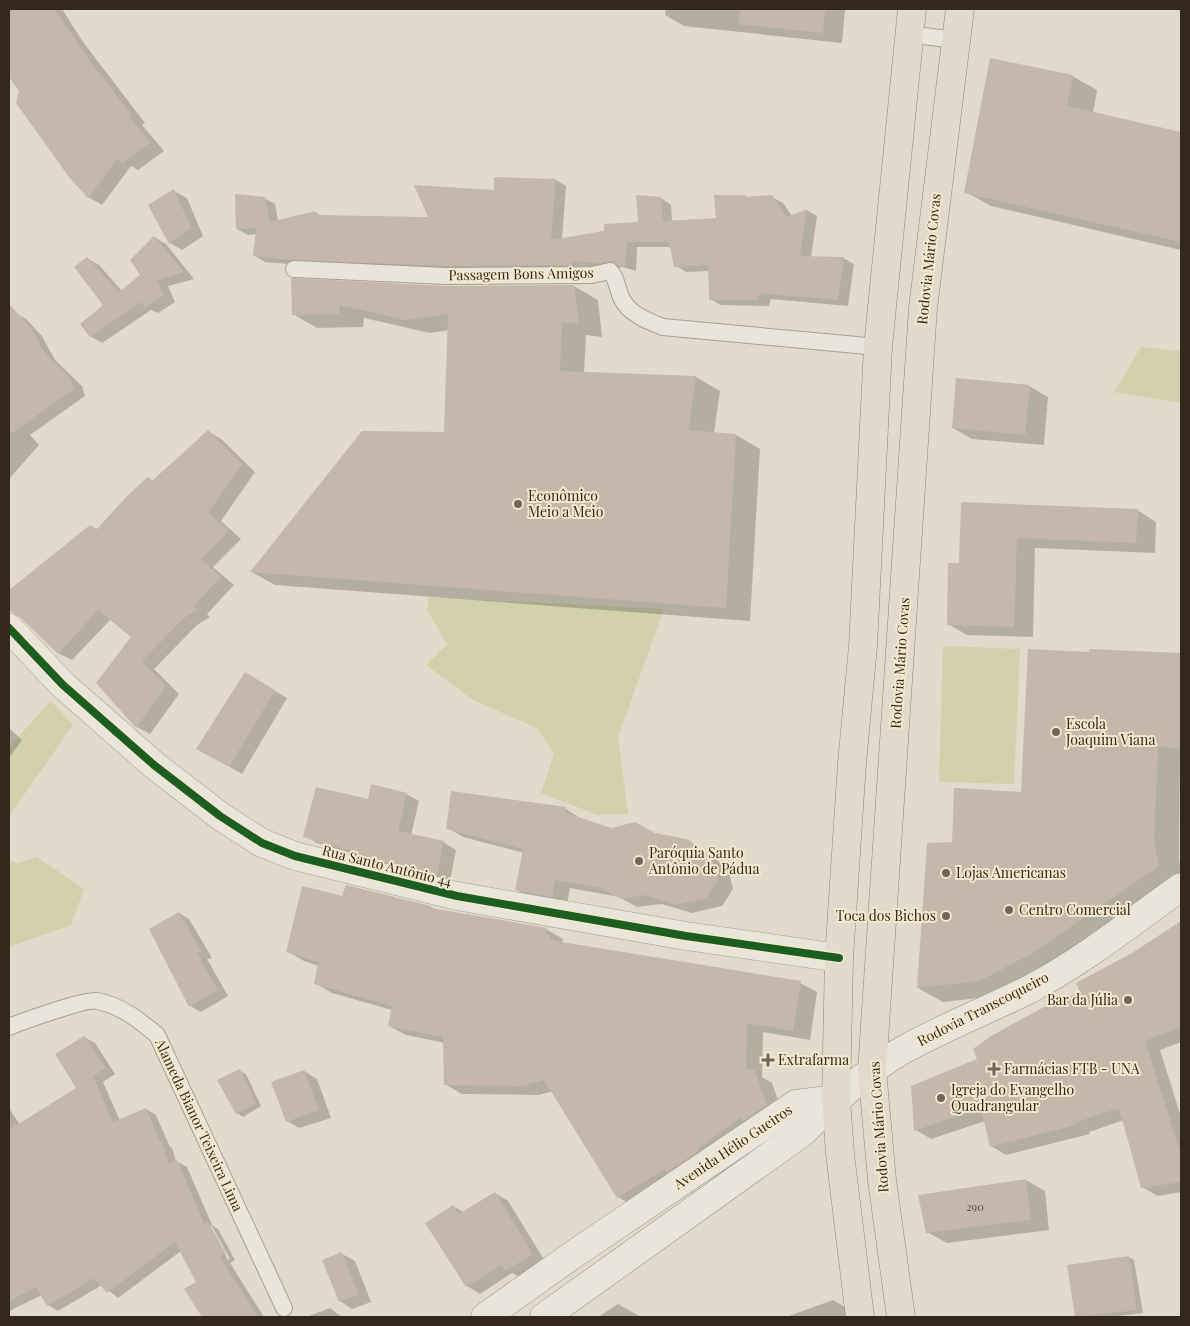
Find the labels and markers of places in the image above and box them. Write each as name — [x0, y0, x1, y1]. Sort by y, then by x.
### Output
place label: Econômico Meio a Meio — [528, 486, 604, 521]
marker: Econômico Meio a Meio — [512, 498, 524, 510]
place label: Escola Joaquim Viana — [1065, 714, 1155, 749]
marker: Escola Joaquim Viana — [1050, 726, 1062, 738]
place label: Paróquia Santo Antônio de Pádua — [648, 843, 759, 878]
marker: Paróquia Santo Antônio de Pádua — [633, 855, 645, 867]
place label: Lojas Americanas — [956, 863, 1066, 882]
marker: Lojas Americanas — [940, 867, 952, 879]
place label: Centro Comercial — [1019, 900, 1131, 919]
marker: Centro Comercial — [1003, 904, 1015, 916]
place label: Toca dos Bichos — [836, 906, 936, 925]
marker: Toca dos Bichos — [940, 910, 952, 922]
place label: Bar da Júlia — [1047, 990, 1118, 1009]
marker: Bar da Júlia — [1122, 994, 1134, 1006]
place label: Extrafarma — [778, 1050, 849, 1069]
marker: Extrafarma — [762, 1054, 774, 1066]
place label: Farmácias FTB - UNA — [1004, 1059, 1140, 1078]
marker: Farmácias FTB - UNA — [988, 1063, 1000, 1075]
place label: Igreja do Evangelho Quadrangular — [951, 1080, 1074, 1115]
marker: Igreja do Evangelho Quadrangular — [935, 1092, 947, 1104]

